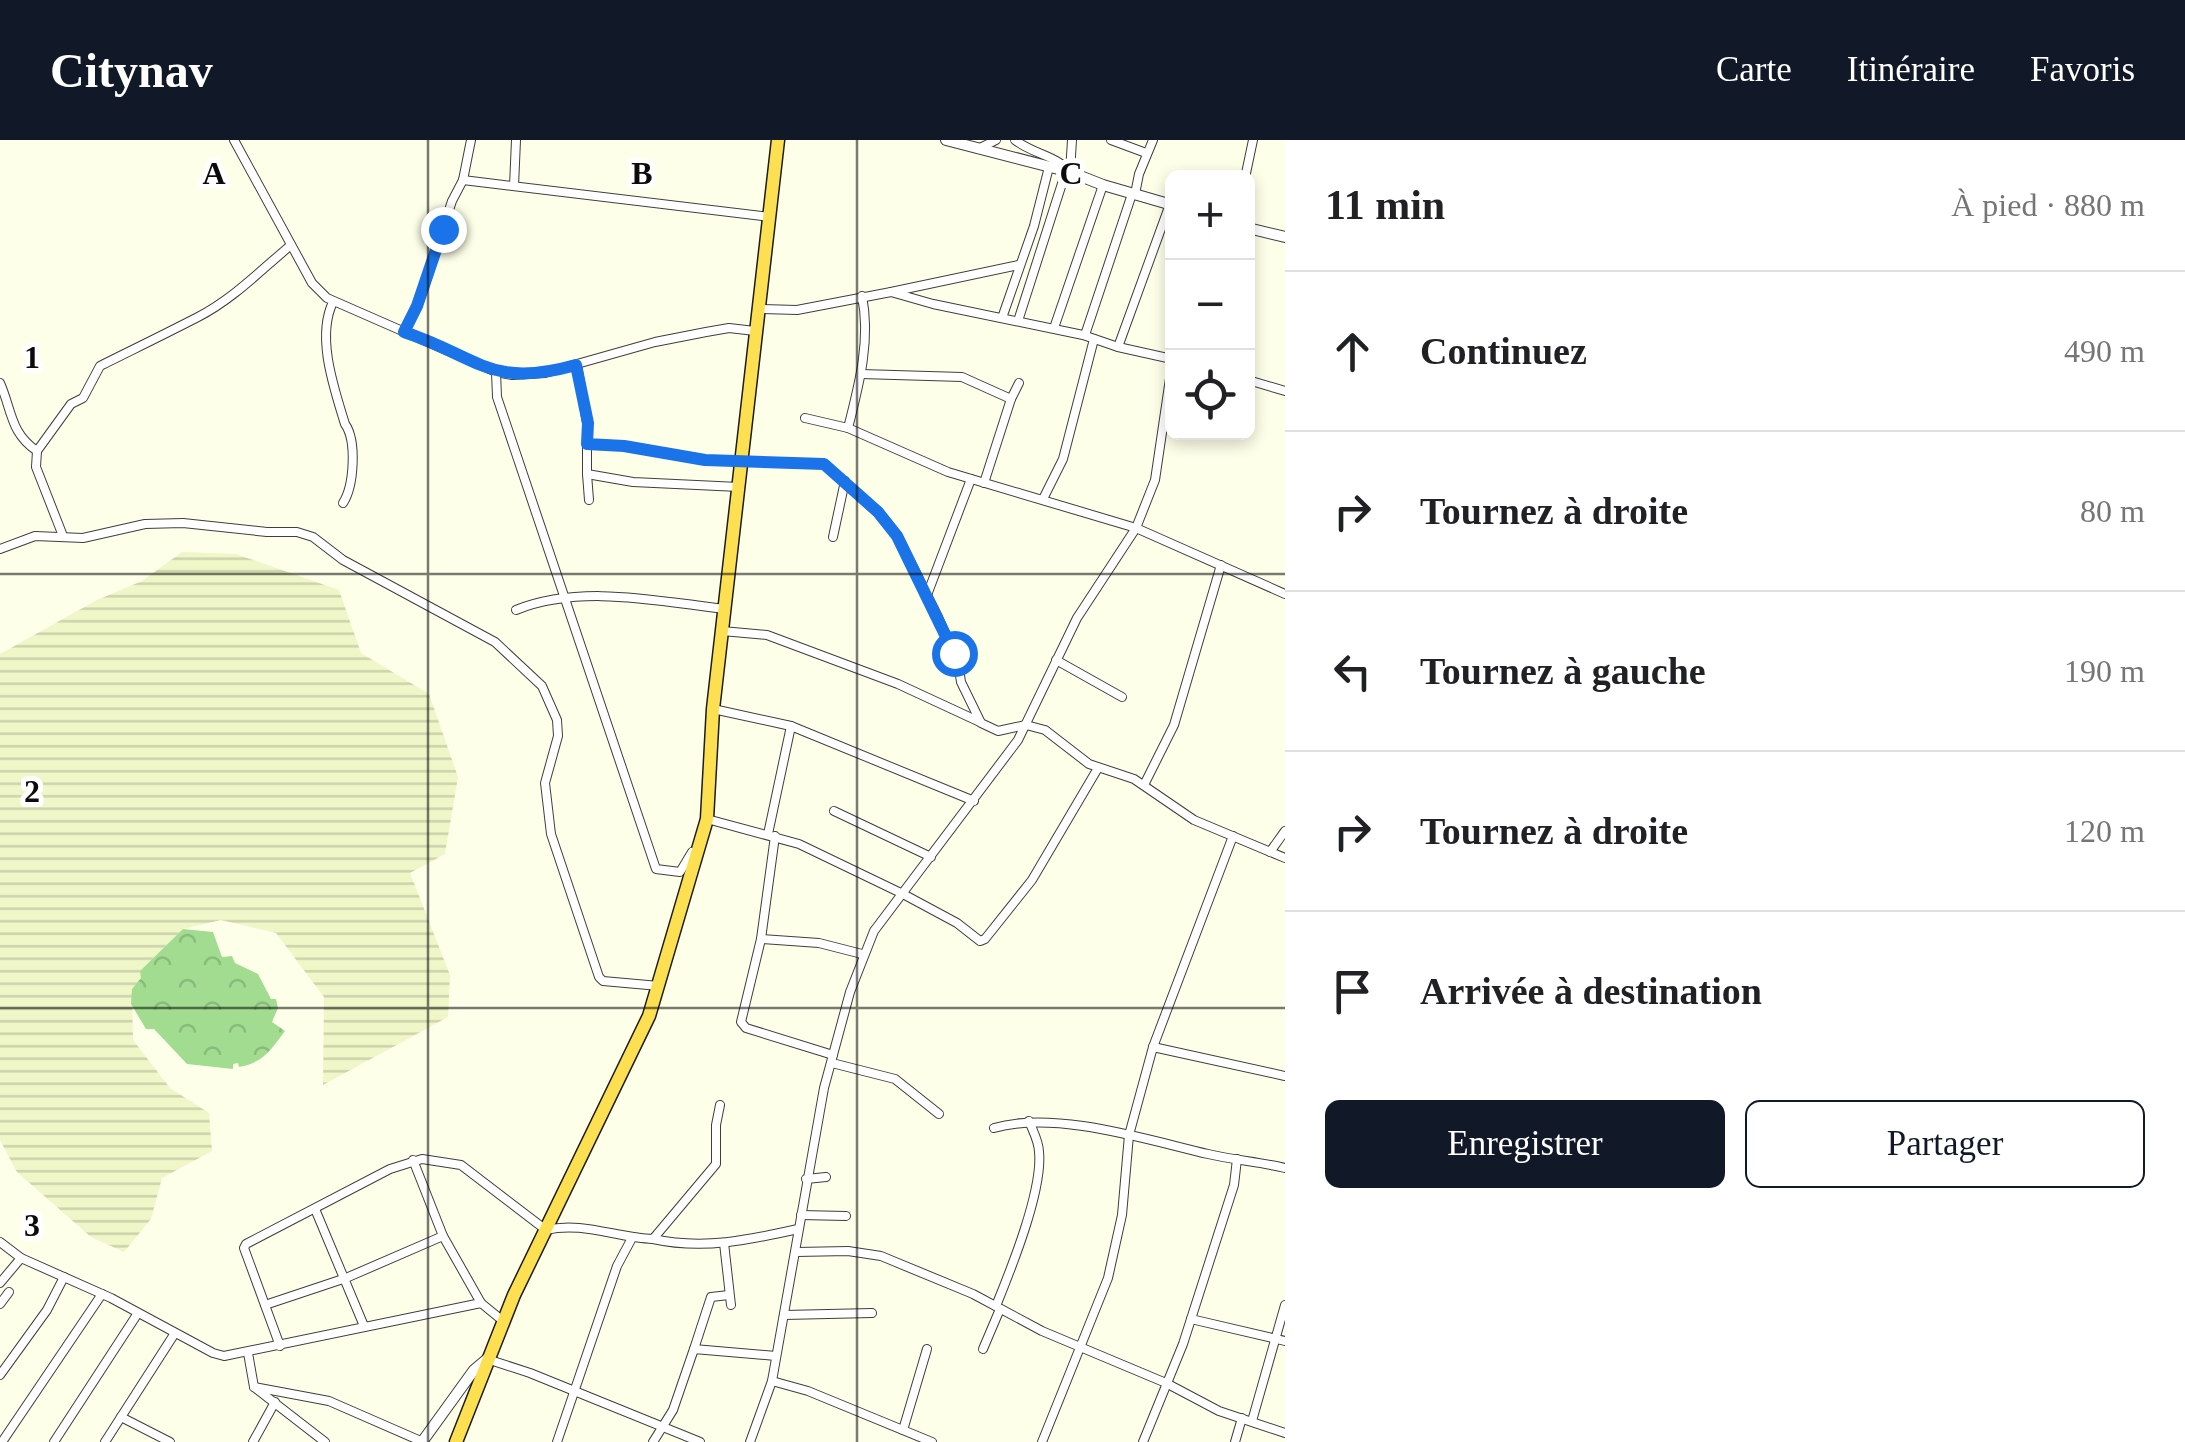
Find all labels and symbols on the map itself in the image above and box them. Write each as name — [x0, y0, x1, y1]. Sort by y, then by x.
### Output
text: A — [202, 155, 226, 191]
text: B — [631, 155, 653, 191]
text: C — [1059, 155, 1083, 191]
route end — [421, 207, 467, 253]
text: 1 — [24, 339, 40, 375]
route start — [932, 631, 978, 677]
text: 2 — [24, 773, 40, 809]
text: 3 — [24, 1207, 40, 1243]

